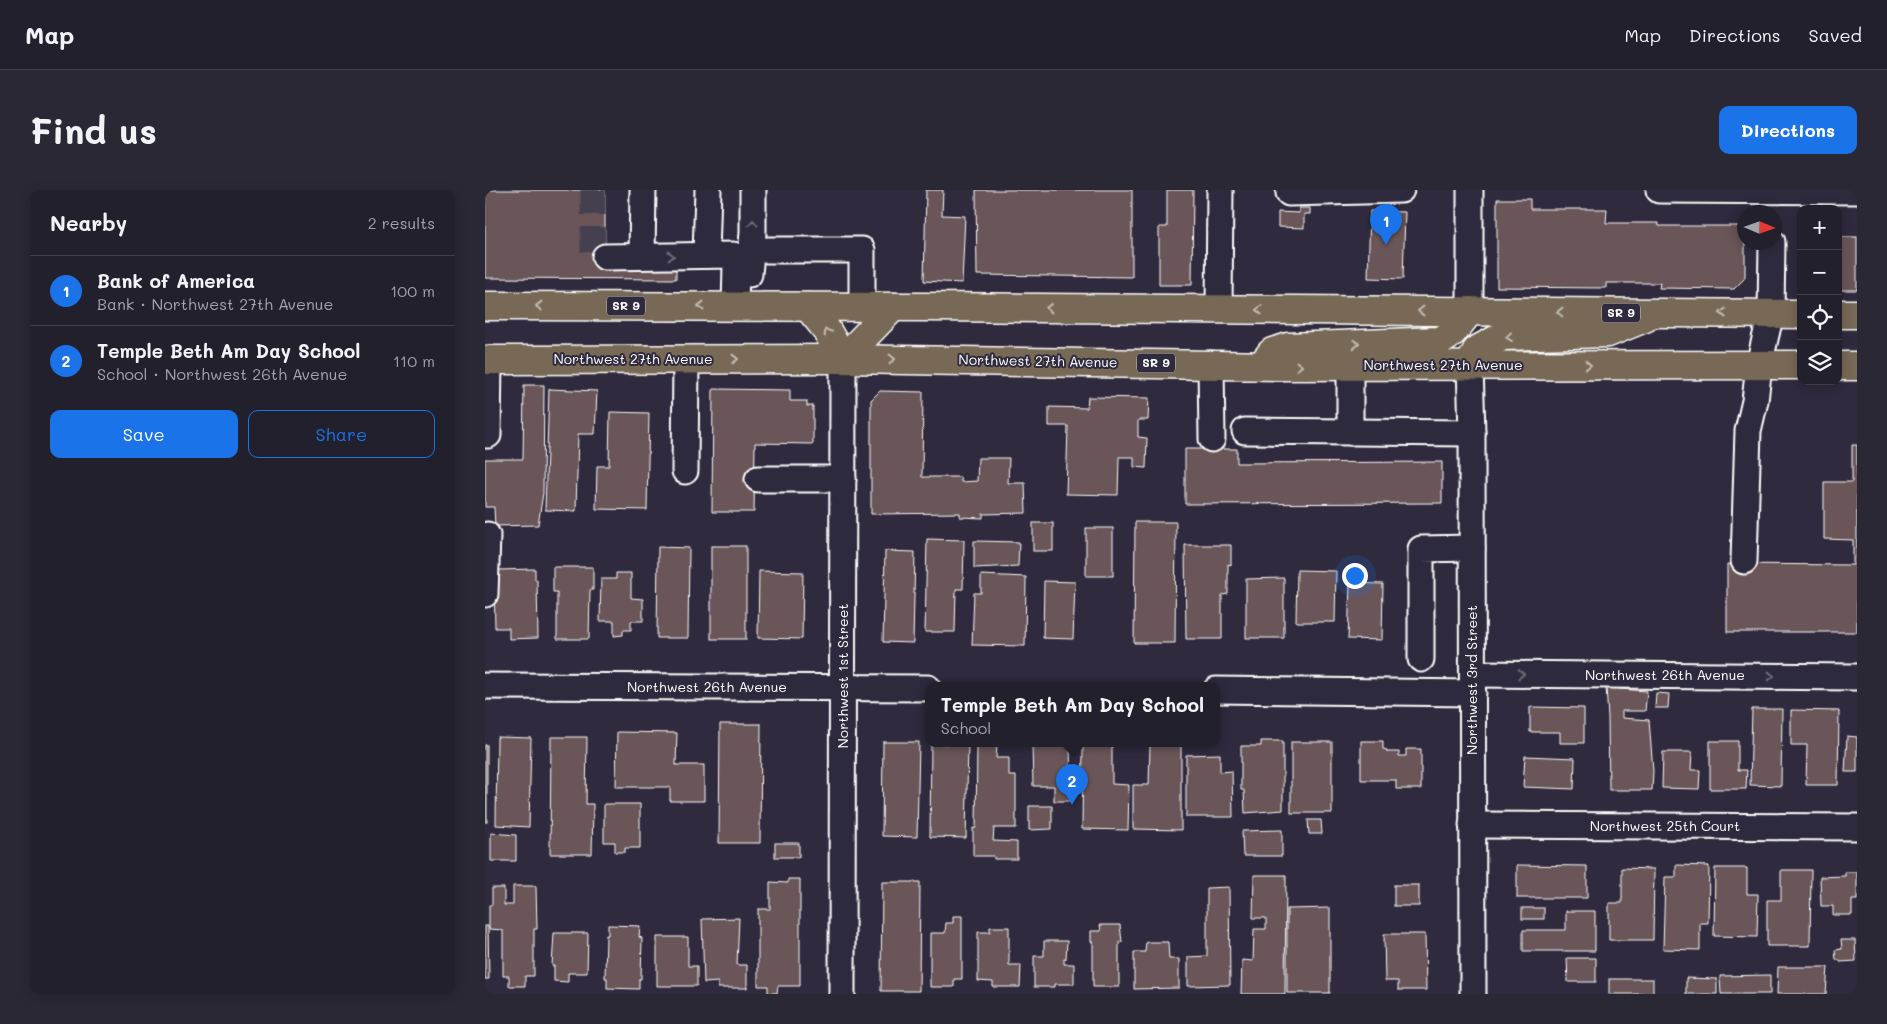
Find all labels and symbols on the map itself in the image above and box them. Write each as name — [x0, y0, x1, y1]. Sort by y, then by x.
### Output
pin: 1 — [1370, 204, 1402, 245]
north arrow — [1737, 205, 1782, 250]
one-way arrow — [748, 219, 758, 227]
one-way arrow — [668, 250, 676, 261]
road number: SR 9 — [607, 296, 645, 315]
one-way arrow — [535, 301, 542, 311]
one-way arrow — [697, 301, 705, 311]
one-way arrow — [1045, 303, 1053, 313]
road number: SR 9 — [1602, 304, 1640, 322]
one-way arrow — [1254, 305, 1262, 315]
one-way arrow — [1417, 306, 1424, 316]
one-way arrow — [1556, 307, 1564, 317]
one-way arrow — [1718, 308, 1726, 318]
one-way arrow — [824, 328, 833, 337]
one-way arrow — [1504, 331, 1512, 342]
one-way arrow — [1352, 338, 1360, 349]
street label: Northwest 27th Avenue — [553, 349, 713, 368]
street label: Northwest 27th Avenue — [958, 350, 1118, 371]
one-way arrow — [732, 354, 739, 364]
one-way arrow — [888, 354, 896, 364]
road number: SR 9 — [1137, 354, 1175, 372]
street label: Northwest 27th Avenue — [1363, 355, 1523, 374]
one-way arrow — [1585, 360, 1593, 370]
one-way arrow — [1296, 361, 1303, 371]
your location — [1342, 563, 1368, 589]
street label: Northwest 1st Street — [833, 604, 852, 748]
street label: Northwest 3rd Street — [1462, 605, 1481, 755]
street label: Northwest 26th Avenue — [1585, 665, 1745, 684]
one-way arrow — [1518, 669, 1526, 679]
one-way arrow — [1768, 671, 1775, 681]
street label: Northwest 26th Avenue — [627, 677, 787, 696]
pin: 2 — [1056, 764, 1088, 805]
street label: Northwest 25th Court — [1590, 816, 1740, 835]

